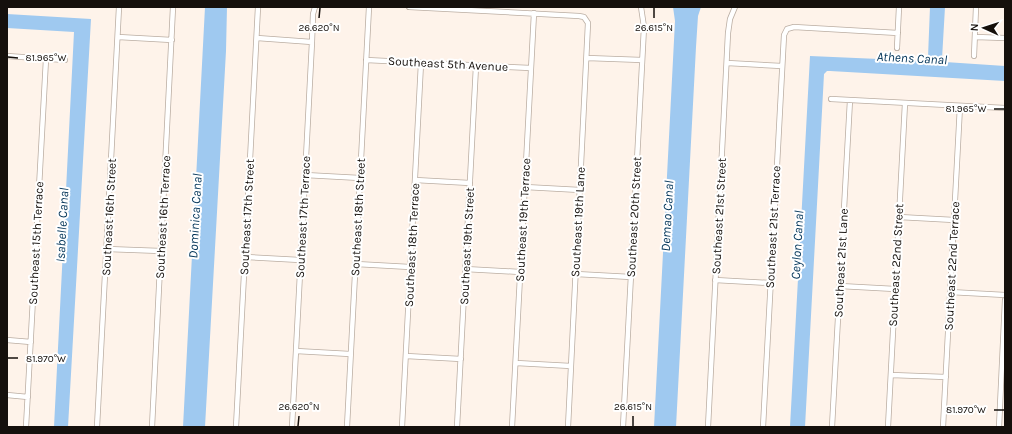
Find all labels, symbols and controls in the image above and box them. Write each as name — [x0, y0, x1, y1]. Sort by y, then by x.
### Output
north arrow — [964, 8, 1004, 48]
text: 26.620°N — [298, 22, 340, 34]
text: 26.615°N — [635, 22, 673, 34]
text: N — [968, 23, 981, 32]
water label: Athens Canal — [876, 49, 948, 67]
text: 81.965°W — [26, 52, 66, 64]
street label: Southeast 5th Avenue — [388, 54, 508, 74]
text: 81.965°W — [946, 103, 986, 115]
street label: Southeast 16th Terrace — [153, 155, 173, 279]
street label: Southeast 17th Terrace — [293, 156, 313, 278]
street label: Southeast 20th Street — [624, 156, 644, 278]
street label: Southeast 16th Street — [99, 157, 119, 276]
street label: Southeast 18th Street — [348, 157, 368, 276]
street label: Southeast 21st Street — [709, 157, 729, 275]
street label: Southeast 17th Street — [237, 158, 257, 275]
street label: Southeast 19th Terrace — [513, 158, 533, 282]
street label: Southeast 21st Terrace — [763, 165, 783, 289]
street label: Southeast 19th Lane — [568, 166, 588, 278]
water label: Dominica Canal — [185, 173, 205, 259]
water label: Demao Canal — [658, 180, 676, 252]
street label: Southeast 15th Terrace — [26, 181, 46, 305]
street label: Southeast 18th Terrace — [402, 183, 422, 307]
street label: Southeast 19th Street — [457, 186, 477, 305]
water label: Isabelle Canal — [53, 187, 71, 263]
street label: Southeast 22nd Terrace — [942, 201, 962, 331]
street label: Southeast 22nd Street — [886, 203, 906, 327]
street label: Southeast 21st Lane — [831, 208, 851, 318]
water label: Ceylon Canal — [788, 210, 806, 280]
text: 81.970°W — [26, 353, 66, 365]
text: 26.620°N — [278, 401, 320, 413]
text: 26.615°N — [614, 401, 652, 413]
text: 81.970°W — [946, 404, 986, 416]

